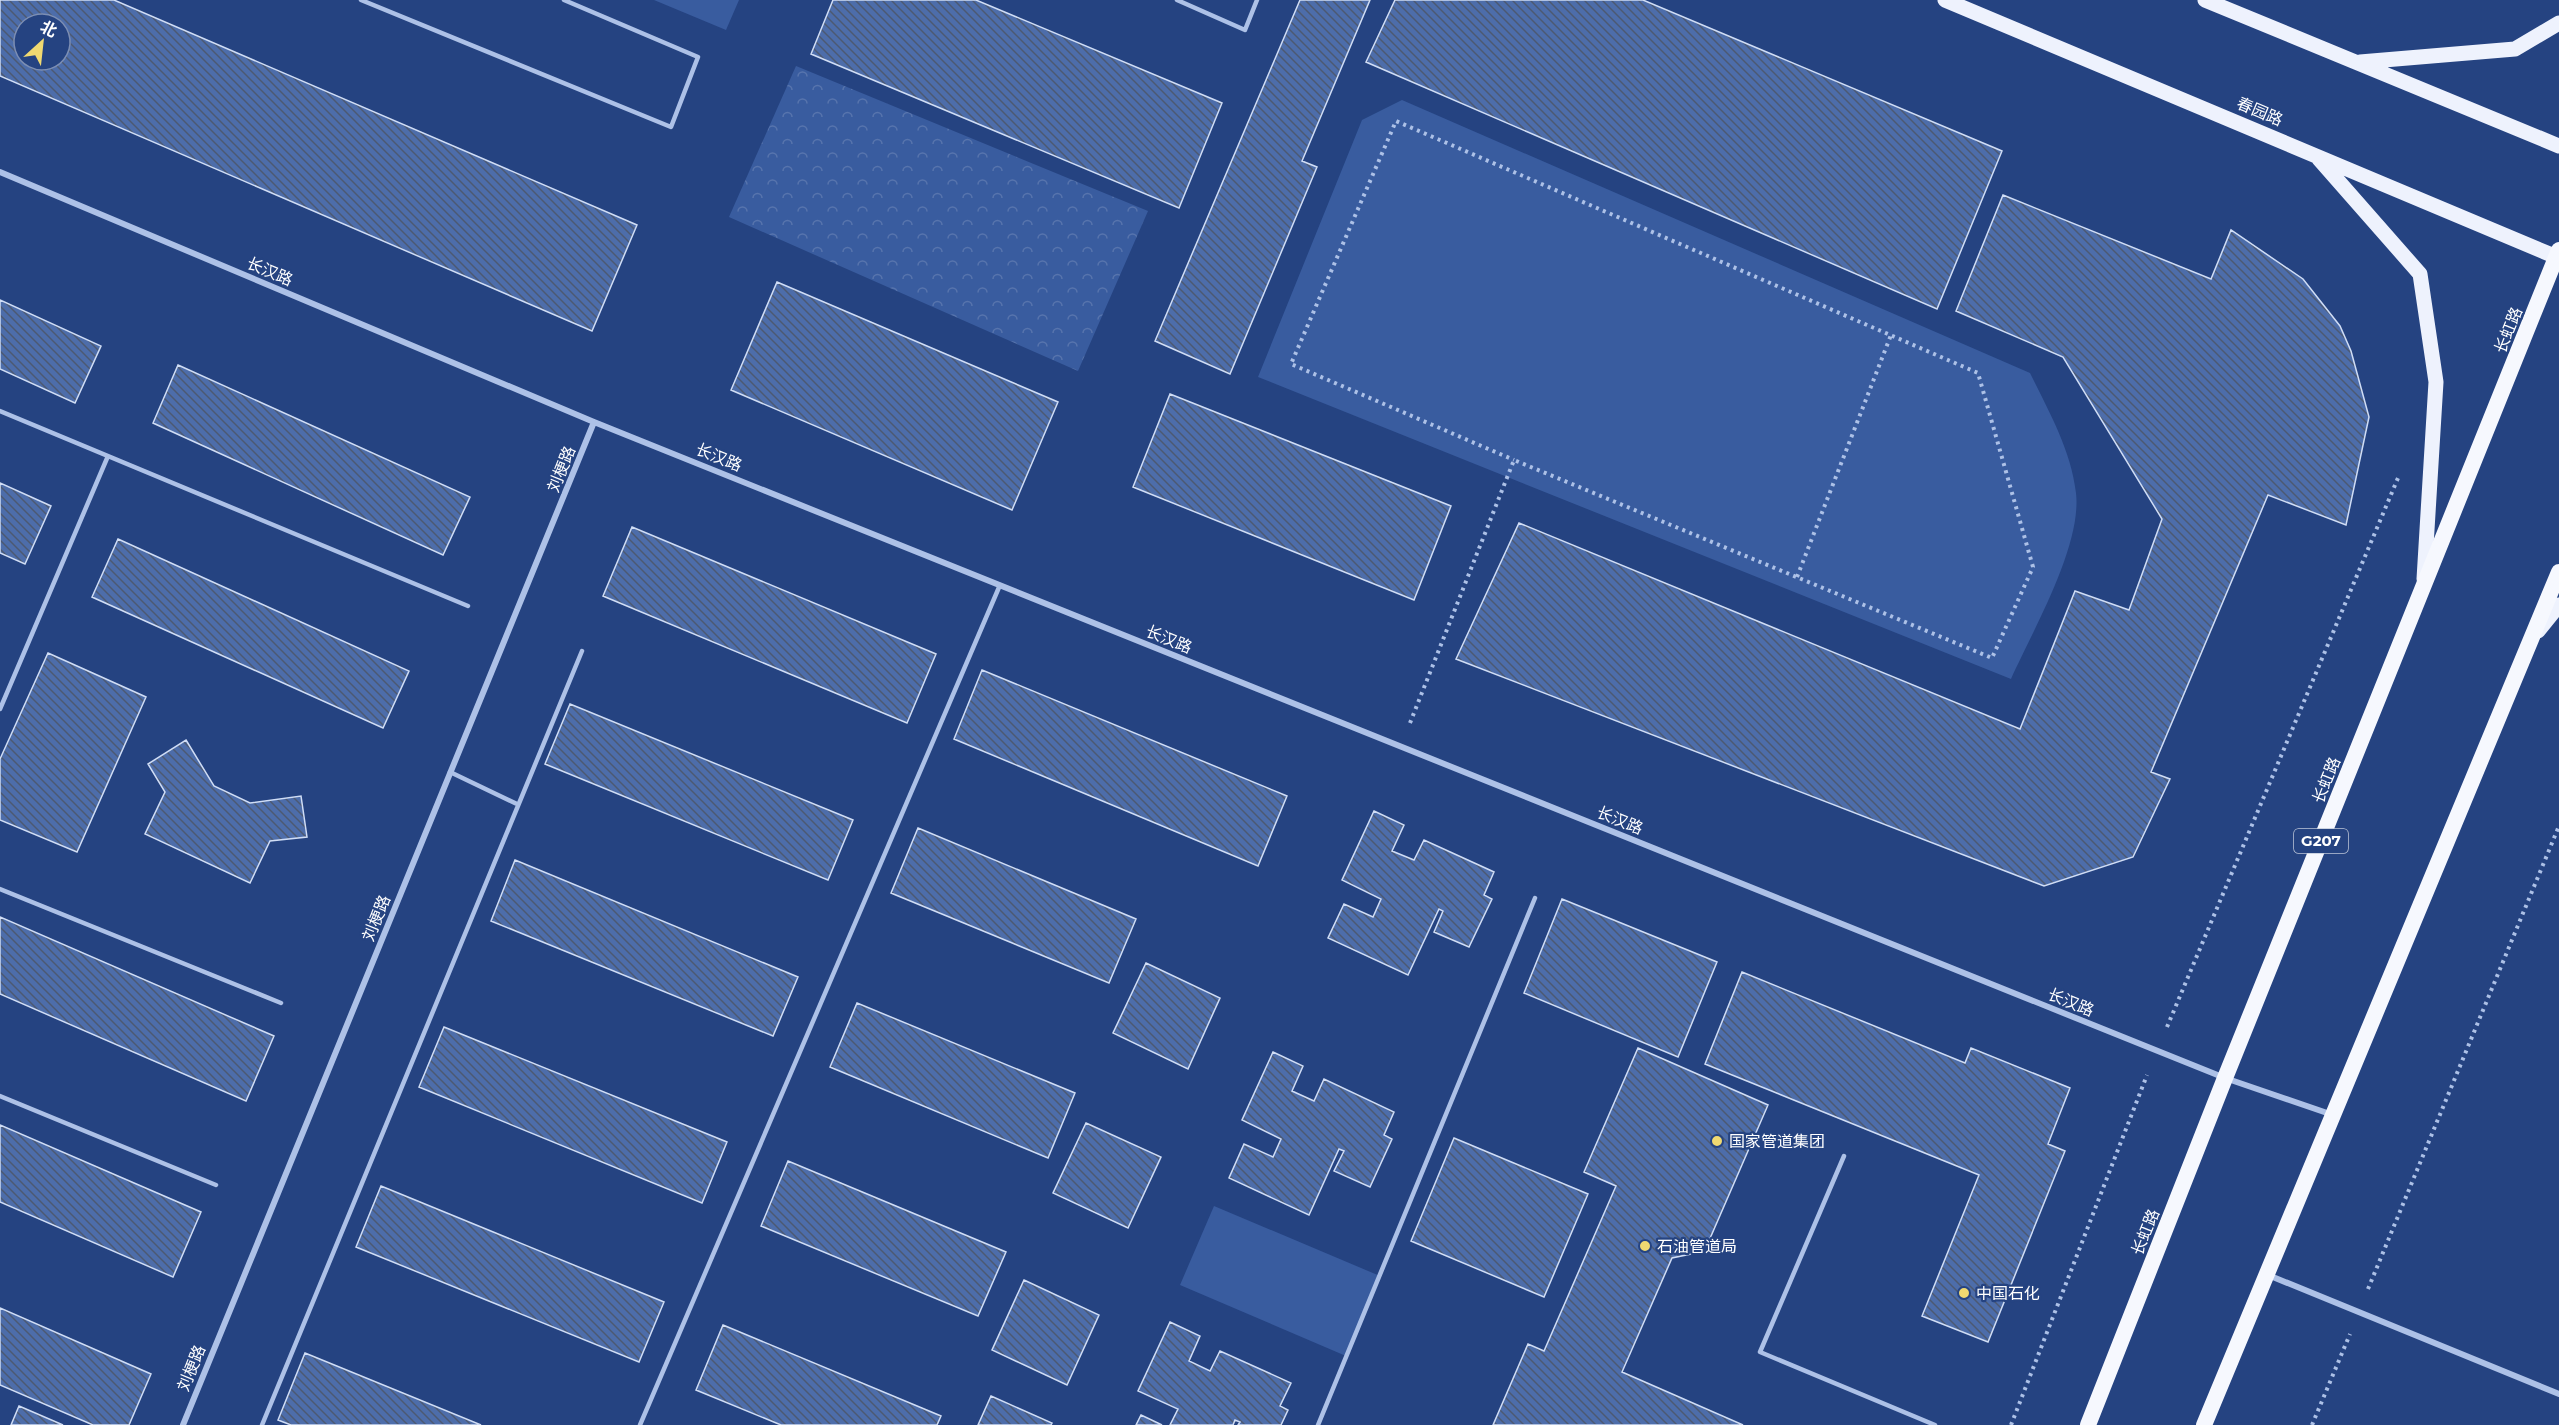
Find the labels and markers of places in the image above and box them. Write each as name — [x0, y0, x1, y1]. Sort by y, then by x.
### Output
place label: 国家管道集团 — [1729, 1132, 1825, 1151]
marker: 国家管道集团 — [1710, 1134, 1724, 1148]
place label: 石油管道局 — [1657, 1237, 1737, 1256]
marker: 石油管道局 — [1638, 1239, 1652, 1253]
place label: 中国石化 — [1976, 1284, 2040, 1303]
marker: 中国石化 — [1957, 1286, 1971, 1300]

